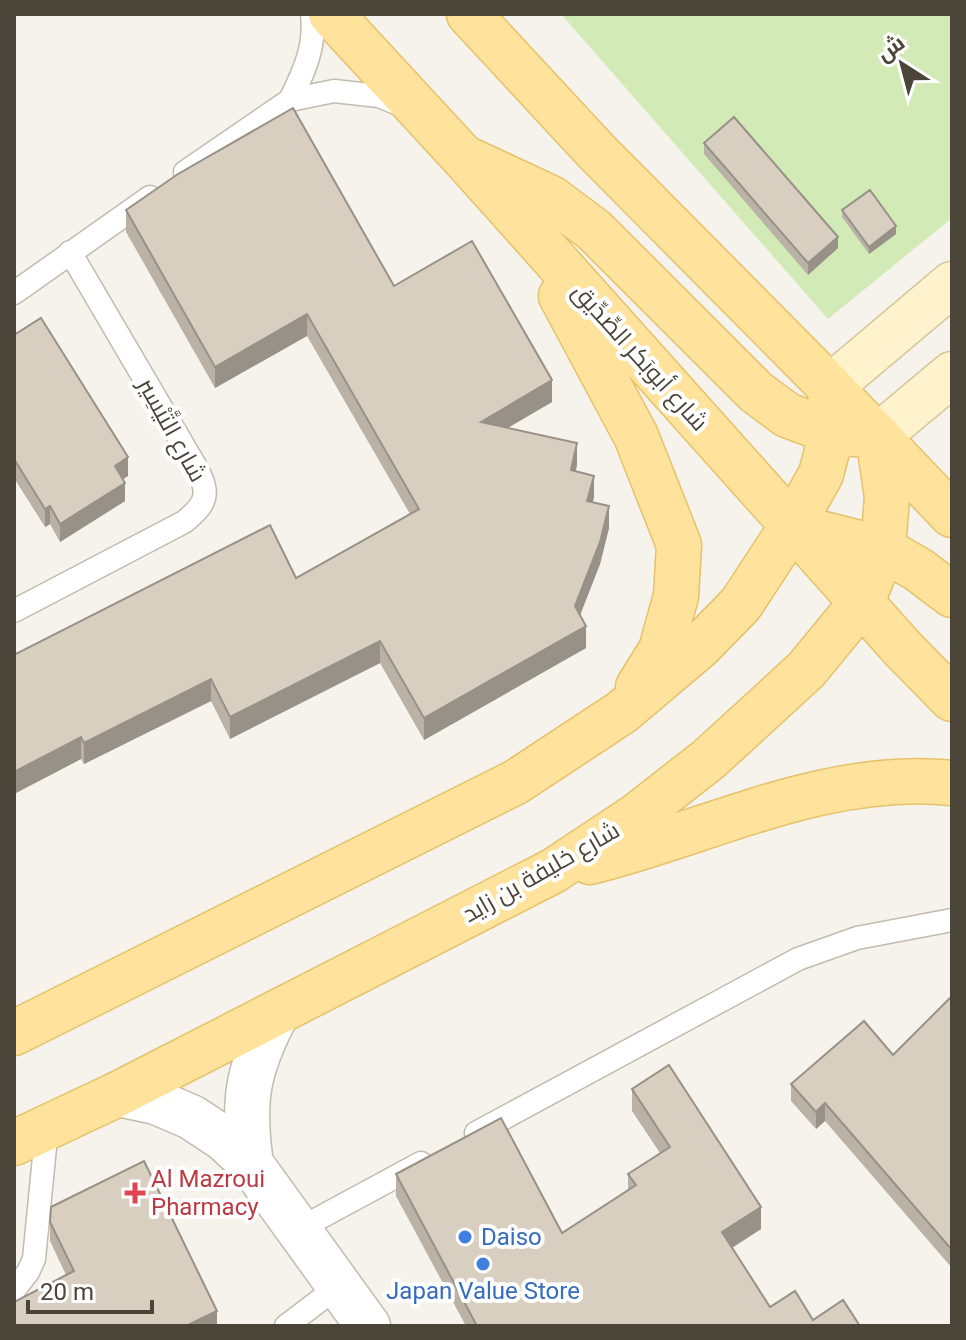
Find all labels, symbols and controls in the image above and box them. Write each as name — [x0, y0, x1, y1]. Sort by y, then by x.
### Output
north arrow — [862, 24, 942, 104]
text: ش — [872, 30, 910, 67]
street label: شارع أبوبَكر الصِّدِّيق — [565, 276, 715, 438]
street label: شارع التَّيْسِير — [129, 371, 213, 488]
street label: شارع خليفة بن زايد — [458, 816, 625, 930]
place label: Al Mazroui Pharmacy — [151, 1165, 265, 1221]
marker: Al Mazroui Pharmacy — [126, 1184, 144, 1202]
place label: Daiso — [481, 1223, 542, 1251]
marker: Daiso — [456, 1228, 474, 1246]
marker: Japan Value Store — [474, 1255, 492, 1273]
scale bar — [28, 1264, 152, 1314]
place label: Japan Value Store — [386, 1277, 580, 1305]
text: 20 m — [40, 1278, 94, 1306]

